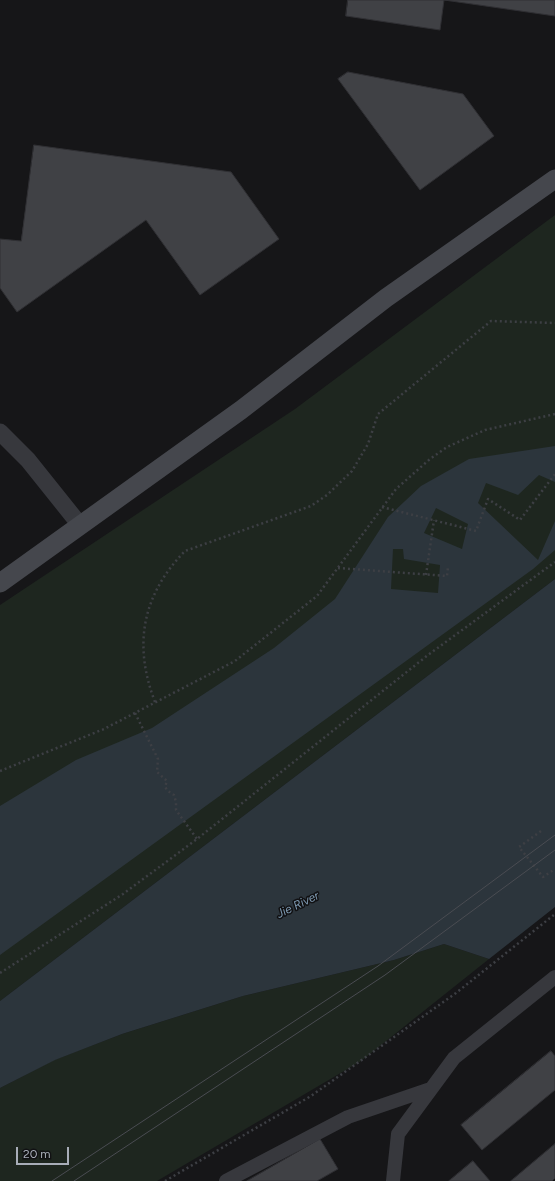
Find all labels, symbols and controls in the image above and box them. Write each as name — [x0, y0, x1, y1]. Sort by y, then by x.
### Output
water label: Jie River — [274, 889, 322, 921]
scale bar — [18, 1139, 71, 1165]
text: 20 m — [23, 1147, 51, 1161]

